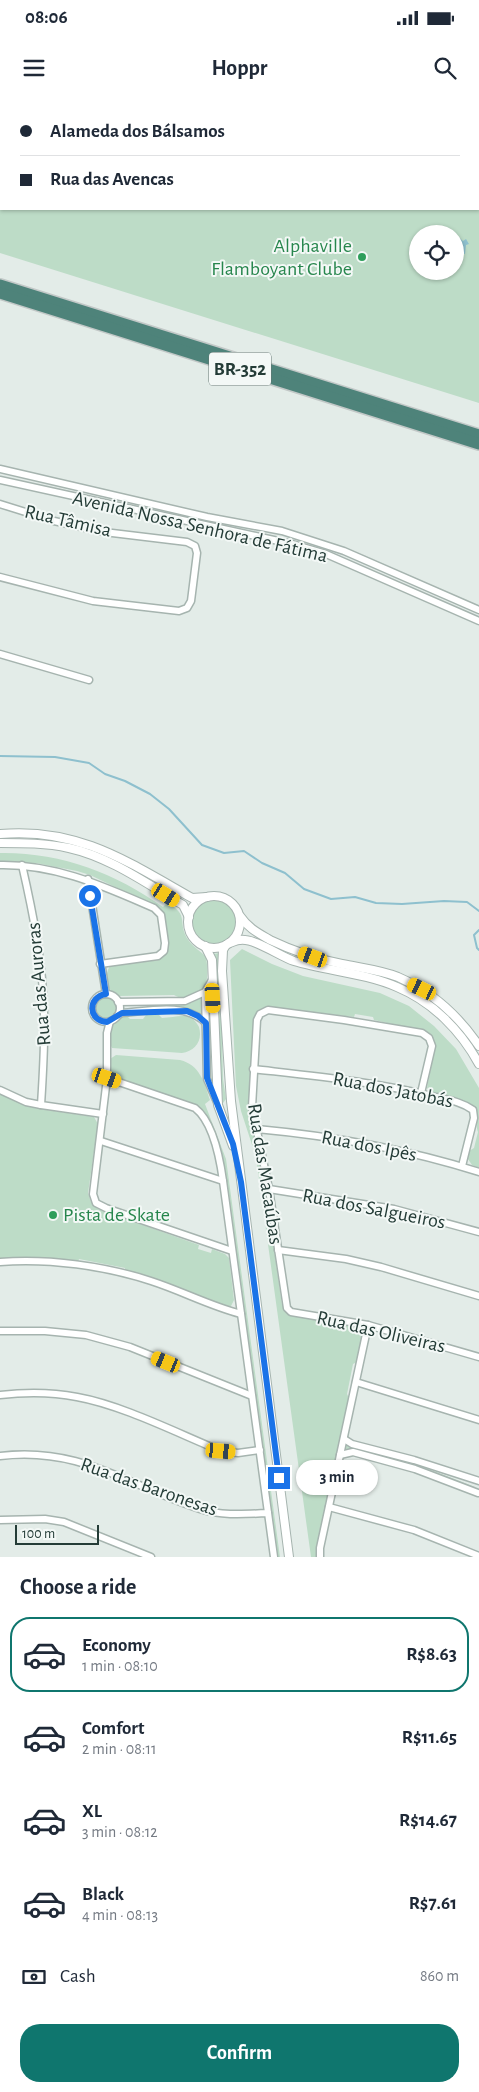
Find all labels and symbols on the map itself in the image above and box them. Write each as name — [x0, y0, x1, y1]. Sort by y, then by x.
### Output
place label: Alphaville Flamboyant Clube — [211, 236, 352, 279]
marker: Alphaville Flamboyant Clube — [356, 251, 368, 263]
road number: BR-352 — [209, 352, 271, 386]
street label: Avenida Nossa Senhora de Fátima — [71, 488, 329, 566]
street label: Rua Tâmisa — [23, 501, 113, 541]
car — [149, 881, 182, 909]
route start — [79, 885, 101, 907]
street label: Rua das Auroras — [24, 921, 54, 1047]
car — [296, 945, 329, 969]
car — [405, 976, 438, 1002]
car — [204, 983, 221, 1013]
car — [90, 1066, 123, 1090]
street label: Rua dos Jatobás — [331, 1069, 455, 1111]
street label: Rua das Macaúbas — [244, 1102, 286, 1246]
street label: Rua dos Ipês — [320, 1127, 418, 1165]
street label: Rua dos Salgueiros — [301, 1185, 447, 1233]
place label: Pista de Skate — [63, 1205, 170, 1225]
marker: Pista de Skate — [47, 1209, 59, 1221]
street label: Rua das Oliveiras — [315, 1307, 447, 1357]
car — [149, 1349, 182, 1375]
car — [205, 1442, 236, 1460]
street label: Rua das Baronesas — [78, 1454, 220, 1520]
callout: 3 min — [296, 1460, 379, 1496]
route end — [268, 1467, 290, 1489]
scale bar — [15, 1522, 99, 1545]

